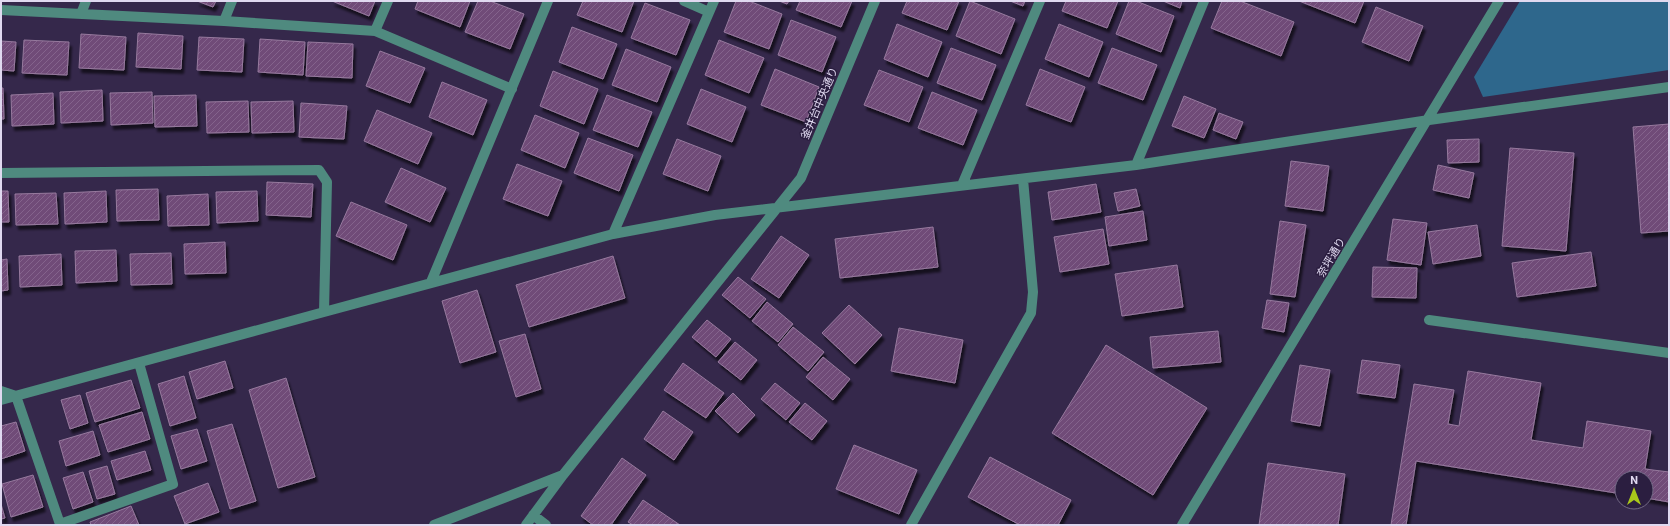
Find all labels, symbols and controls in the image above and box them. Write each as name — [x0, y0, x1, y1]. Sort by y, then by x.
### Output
street label: 釜井台中央通り — [798, 65, 840, 141]
street label: 奈坪通り — [1315, 235, 1348, 279]
north arrow — [1614, 470, 1654, 510]
text: N — [1630, 474, 1638, 487]

